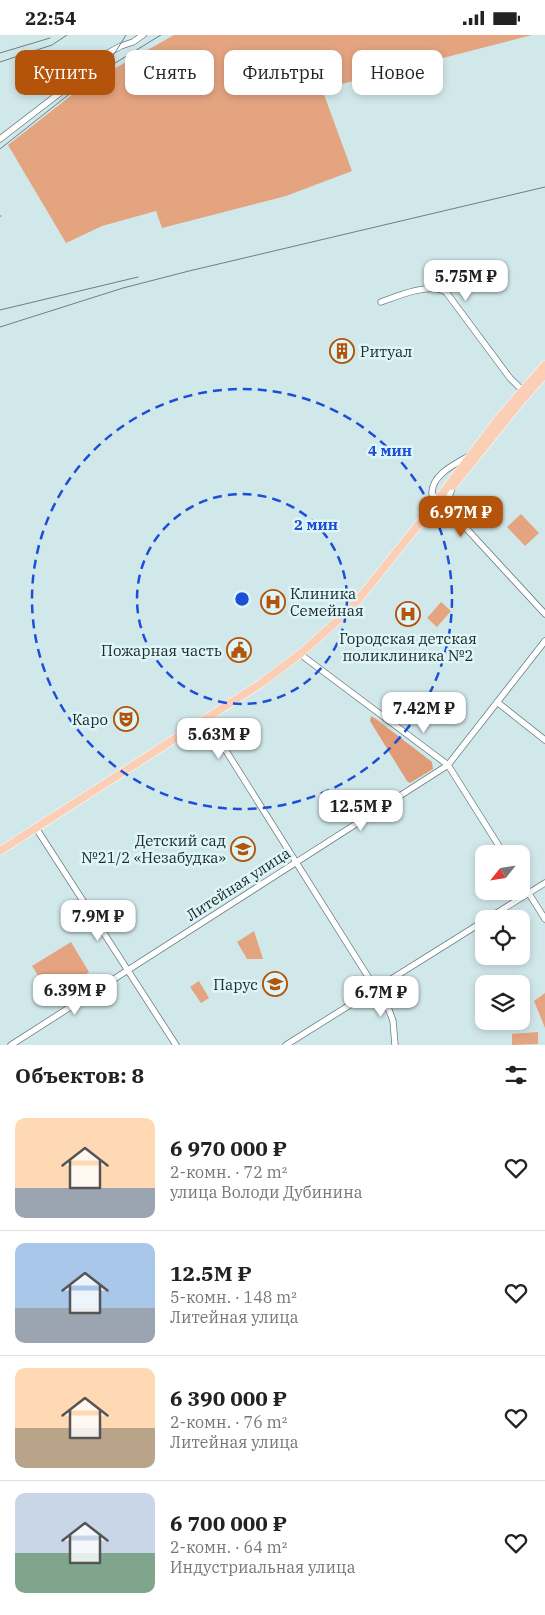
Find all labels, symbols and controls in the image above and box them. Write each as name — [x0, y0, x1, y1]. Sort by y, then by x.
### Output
text: 22:54 — [25, 6, 76, 30]
chip: Купить — [15, 50, 115, 95]
chip: Снять — [125, 50, 214, 95]
chip: Фильтры — [224, 50, 342, 95]
chip: Новое — [352, 50, 443, 95]
pin: 5.75M ₽ — [420, 259, 512, 302]
text: 5.75M ₽ — [435, 266, 497, 286]
building icon: Ритуал — [329, 338, 355, 364]
place label: Ритуал — [360, 342, 412, 361]
text: 4 мин — [368, 441, 412, 460]
pin: 6.97M ₽ — [415, 495, 507, 538]
text: 6.97M ₽ — [430, 502, 492, 522]
text: 2 мин — [294, 515, 338, 534]
place label: Клиника Семейная — [290, 584, 364, 620]
hospital icon: Клиника Семейная — [260, 589, 286, 615]
centre of rings — [233, 590, 251, 608]
hospital icon: Городская детская поликлиника №2 — [395, 601, 421, 627]
place label: Городская детская поликлиника №2 — [339, 629, 477, 665]
public building icon: Пожарная часть — [226, 637, 252, 663]
place label: Пожарная часть — [101, 641, 222, 660]
pin: 7.42M ₽ — [378, 691, 470, 734]
text: 7.42M ₽ — [393, 698, 455, 718]
theatre icon: Каро — [113, 706, 139, 732]
place label: Каро — [72, 710, 108, 729]
pin: 5.63M ₽ — [173, 717, 265, 760]
text: 5.63M ₽ — [188, 724, 250, 744]
pin: 12.5M ₽ — [315, 789, 407, 832]
text: 12.5M ₽ — [330, 796, 392, 816]
place label: Детский сад №21/2 «Незабудка» — [81, 831, 226, 867]
school or university icon: Детский сад №21/2 «Незабудка» — [230, 836, 256, 862]
street label: Литейная улица — [182, 843, 294, 925]
north arrow — [475, 845, 530, 900]
map controls — [475, 845, 530, 1030]
pin: 7.9M ₽ — [57, 899, 139, 942]
text: 7.9M ₽ — [72, 906, 124, 926]
button: locate — [475, 910, 530, 965]
school or university icon: Парус — [262, 971, 288, 997]
pin: 6.39M ₽ — [29, 973, 121, 1016]
place label: Парус — [213, 975, 258, 994]
pin: 6.7M ₽ — [340, 975, 422, 1018]
button: layers — [475, 975, 530, 1030]
text: 6.39M ₽ — [44, 980, 106, 1000]
text: 6.7M ₽ — [355, 982, 407, 1002]
text: Объектов: 8 — [15, 1061, 144, 1089]
icon: filters — [502, 1061, 530, 1089]
text: 6 970 000 ₽ — [170, 1134, 287, 1162]
icon: home — [55, 1138, 115, 1198]
icon: heart — [502, 1154, 530, 1182]
text: 2-комн. · 72 m² — [170, 1162, 287, 1182]
text: улица Володи Дубинина — [170, 1182, 362, 1202]
text: 12.5M ₽ — [170, 1259, 252, 1287]
icon: home — [55, 1263, 115, 1323]
icon: heart — [502, 1279, 530, 1307]
text: 5-комн. · 148 m² — [170, 1287, 297, 1307]
text: Литейная улица — [170, 1307, 299, 1327]
text: 6 390 000 ₽ — [170, 1384, 287, 1412]
icon: home — [55, 1388, 115, 1448]
icon: heart — [502, 1404, 530, 1432]
text: 2-комн. · 76 m² — [170, 1412, 287, 1432]
text: Литейная улица — [170, 1432, 299, 1452]
text: 6 700 000 ₽ — [170, 1509, 287, 1537]
icon: home — [55, 1513, 115, 1573]
icon: heart — [502, 1529, 530, 1557]
text: 2-комн. · 64 m² — [170, 1537, 287, 1557]
text: Индустриальная улица — [170, 1557, 355, 1577]

